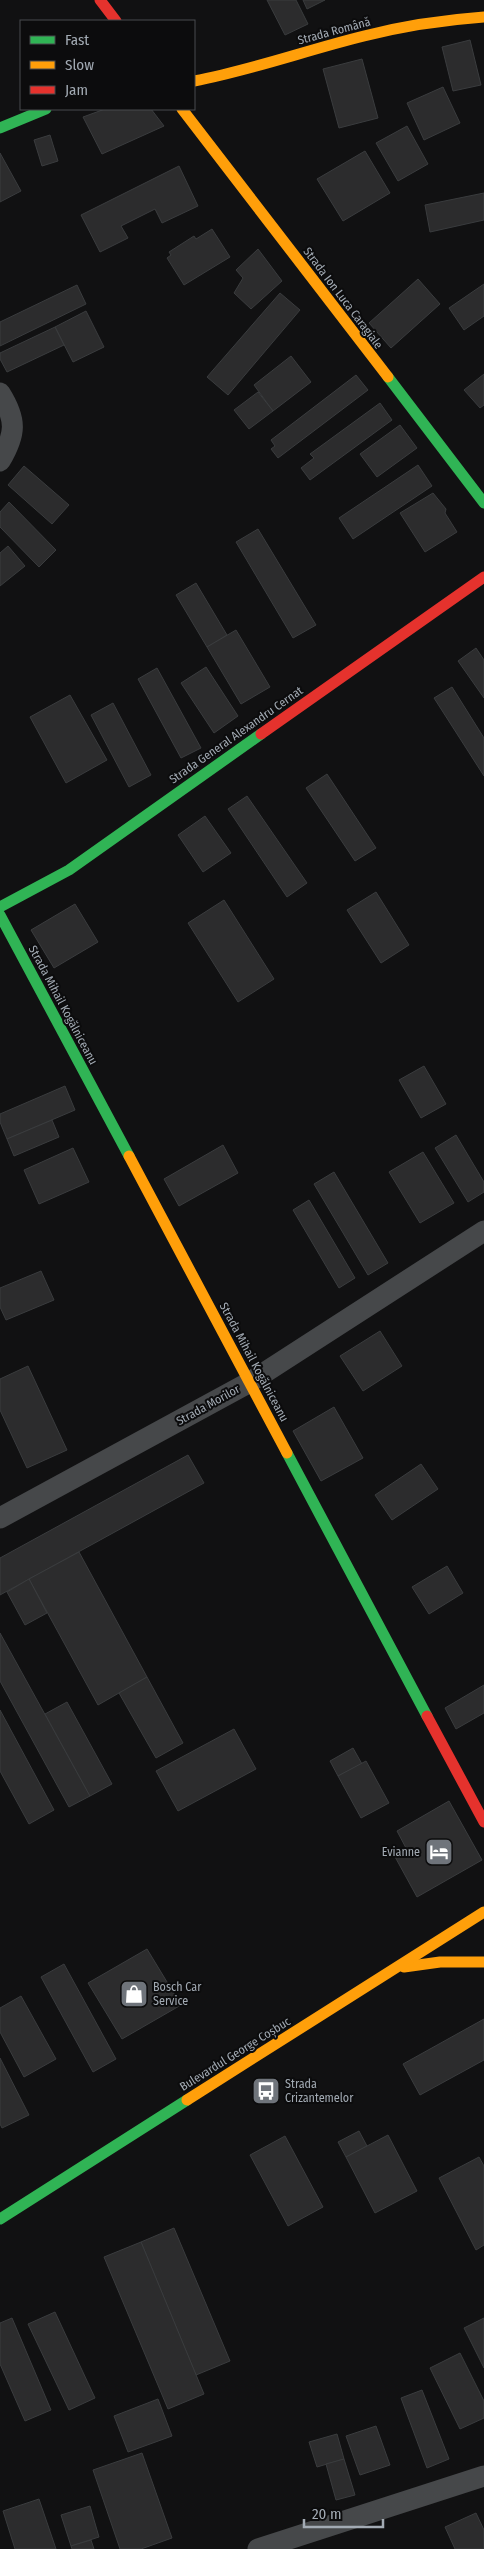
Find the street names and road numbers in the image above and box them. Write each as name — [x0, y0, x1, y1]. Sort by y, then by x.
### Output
street label: Strada Română — [296, 15, 372, 47]
street label: Strada Ion Luca Caragiale — [300, 245, 386, 352]
street label: Strada General Alexandru Cernat — [167, 683, 305, 787]
street label: Strada Mihail Kogălniceanu — [26, 943, 100, 1067]
street label: Strada Mihail Kogălniceanu — [217, 1300, 291, 1424]
street label: Strada Morilor — [174, 1381, 243, 1428]
street label: Bulevardul George Coșbuc — [177, 2014, 293, 2095]

